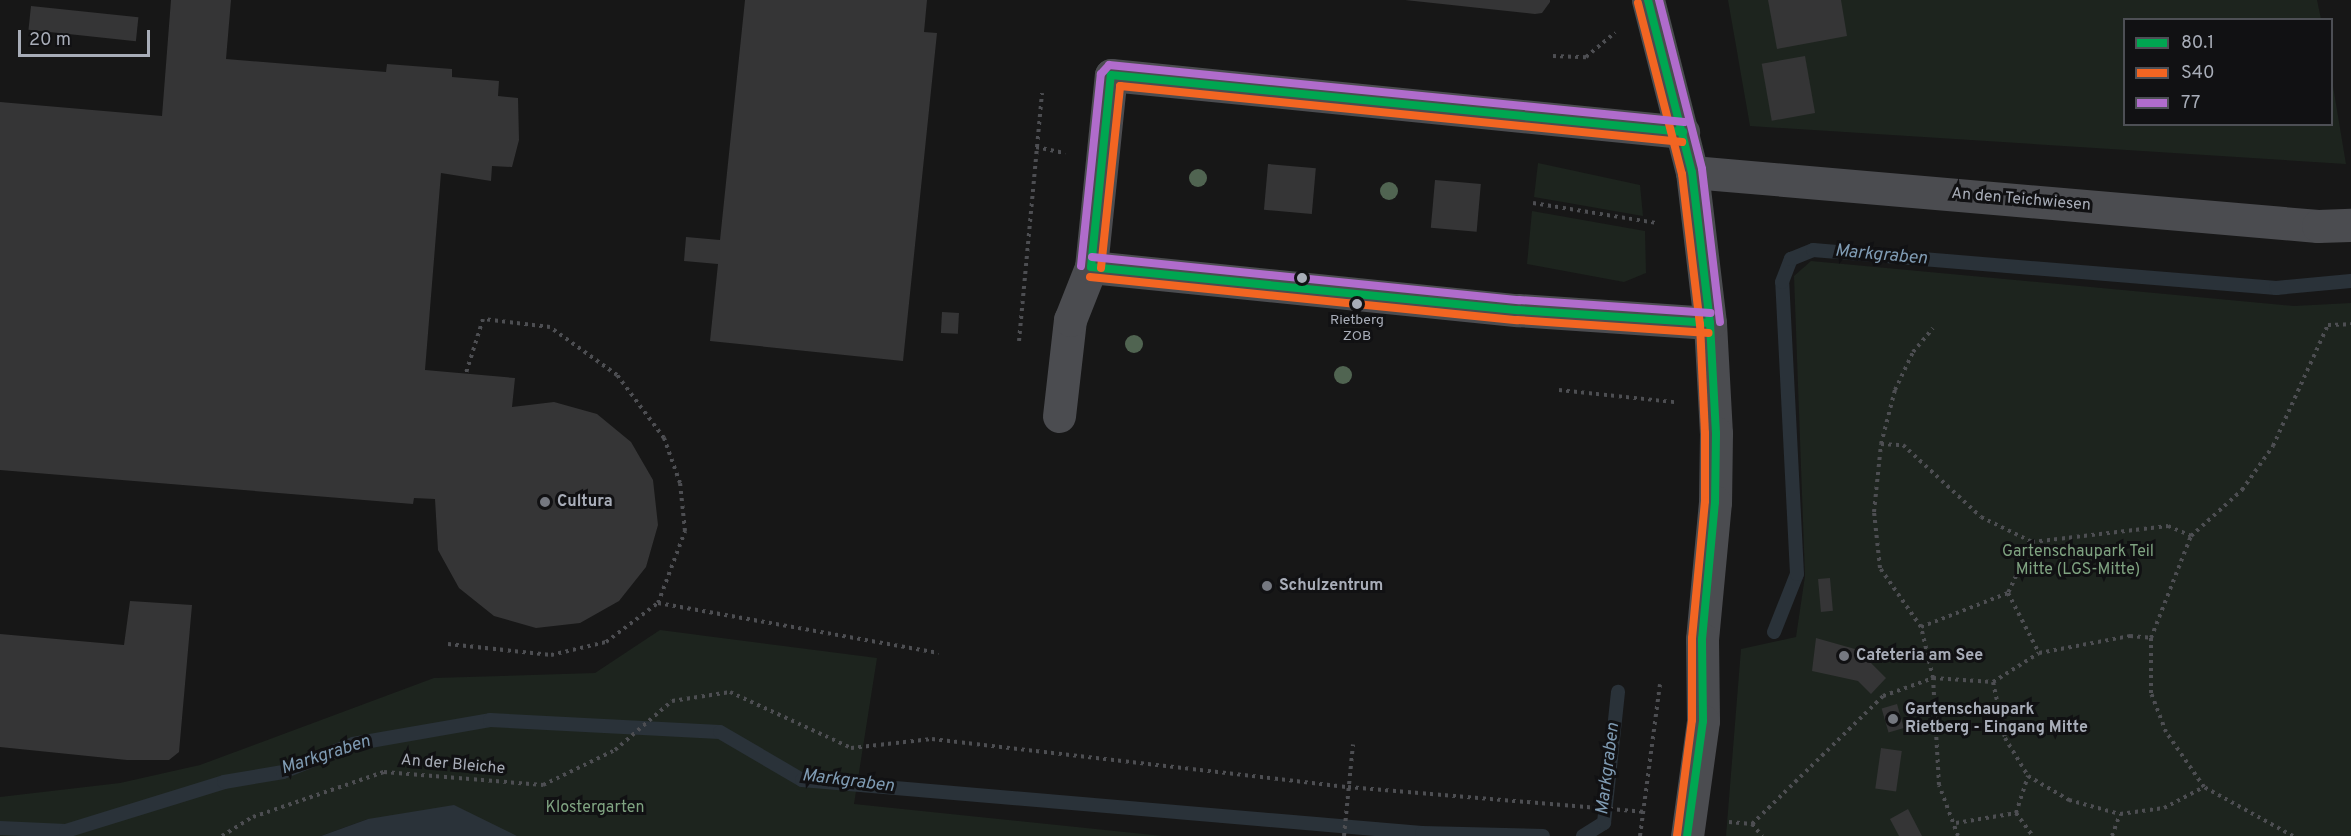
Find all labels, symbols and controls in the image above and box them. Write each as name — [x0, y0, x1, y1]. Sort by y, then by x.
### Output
scale bar — [21, 18, 153, 56]
legend — [2123, 18, 2333, 126]
text: 20 m — [29, 29, 71, 52]
text: 80.1 — [2181, 32, 2214, 55]
text: S40 — [2181, 62, 2215, 85]
text: 77 — [2181, 92, 2200, 115]
street label: An den Teichwiesen — [1950, 184, 2092, 216]
water label: Markgraben — [1834, 241, 1928, 271]
unlabelled marker — [1296, 272, 1308, 284]
marker: Rietberg ZOB — [1351, 298, 1363, 310]
place label: Rietberg ZOB — [1330, 313, 1384, 346]
place label: Cultura — [557, 492, 613, 512]
marker: Cultura — [538, 495, 552, 509]
park label: Gartenschaupark Teil Mitte (LGS-Mitte) — [2002, 542, 2154, 580]
place label: Schulzentrum — [1279, 576, 1383, 596]
marker: Schulzentrum — [1260, 579, 1274, 593]
place label: Cafeteria am See — [1856, 646, 1983, 666]
marker: Cafeteria am See — [1837, 649, 1851, 663]
place label: Gartenschaupark Rietberg - Eingang Mitte — [1905, 700, 2088, 738]
marker: Gartenschaupark Rietberg - Eingang Mitte — [1886, 712, 1900, 726]
water label: Markgraben — [1593, 722, 1625, 816]
water label: Markgraben — [279, 731, 373, 781]
street label: An der Bleiche — [400, 751, 506, 779]
water label: Markgraben — [801, 766, 895, 798]
park label: Klostergarten — [545, 798, 645, 818]

